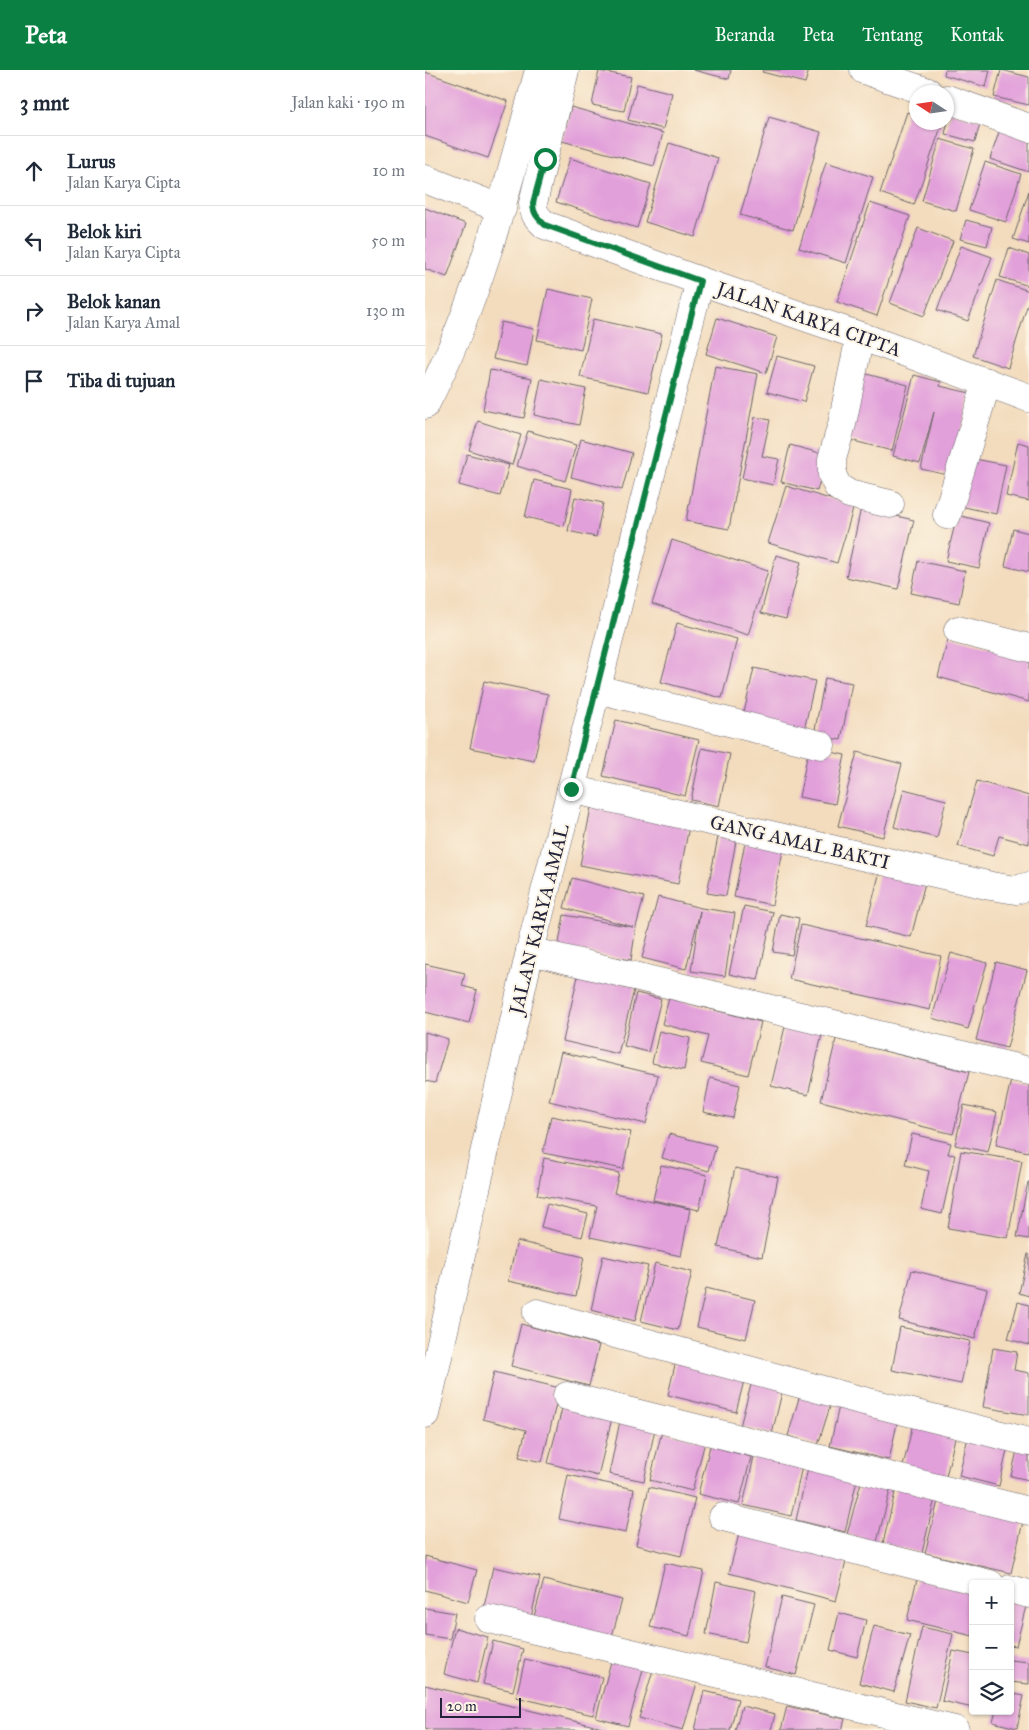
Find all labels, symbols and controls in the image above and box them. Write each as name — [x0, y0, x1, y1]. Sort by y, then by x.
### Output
text: Peta — [25, 20, 67, 50]
text: Beranda — [715, 24, 775, 46]
text: Peta — [803, 24, 834, 46]
text: Tentang — [862, 24, 922, 46]
text: Kontak — [950, 24, 1004, 46]
north arrow — [909, 85, 954, 130]
text: 3 mnt — [20, 90, 69, 116]
text: Jalan kaki · 190 m — [292, 93, 405, 112]
route start — [534, 148, 557, 171]
text: Lurus — [67, 150, 115, 173]
icon: ahead — [20, 157, 48, 185]
text: 10 m — [373, 161, 405, 180]
text: Jalan Karya Cipta — [67, 173, 181, 192]
text: Belok kiri — [67, 220, 141, 243]
icon: left — [20, 227, 48, 255]
text: 50 m — [371, 231, 405, 250]
text: Jalan Karya Cipta — [67, 243, 181, 262]
street label: JALAN KARYA CIPTA — [712, 276, 904, 362]
text: Belok kanan — [67, 290, 161, 313]
icon: right — [20, 297, 48, 325]
text: 130 m — [366, 301, 405, 320]
text: Jalan Karya Amal — [67, 313, 180, 332]
icon: arrive — [20, 367, 48, 395]
text: Tiba di tujuan — [67, 369, 175, 392]
route end — [560, 778, 583, 801]
street label: GANG AMAL BAKTI — [708, 810, 892, 874]
street label: JALAN KARYA AMAL — [504, 822, 575, 1019]
map controls — [969, 1580, 1014, 1715]
button: + — [969, 1580, 1014, 1625]
button: − — [969, 1625, 1014, 1670]
button: layers — [969, 1670, 1014, 1715]
scale bar — [440, 1695, 521, 1718]
text: 20 m — [447, 1698, 477, 1715]

